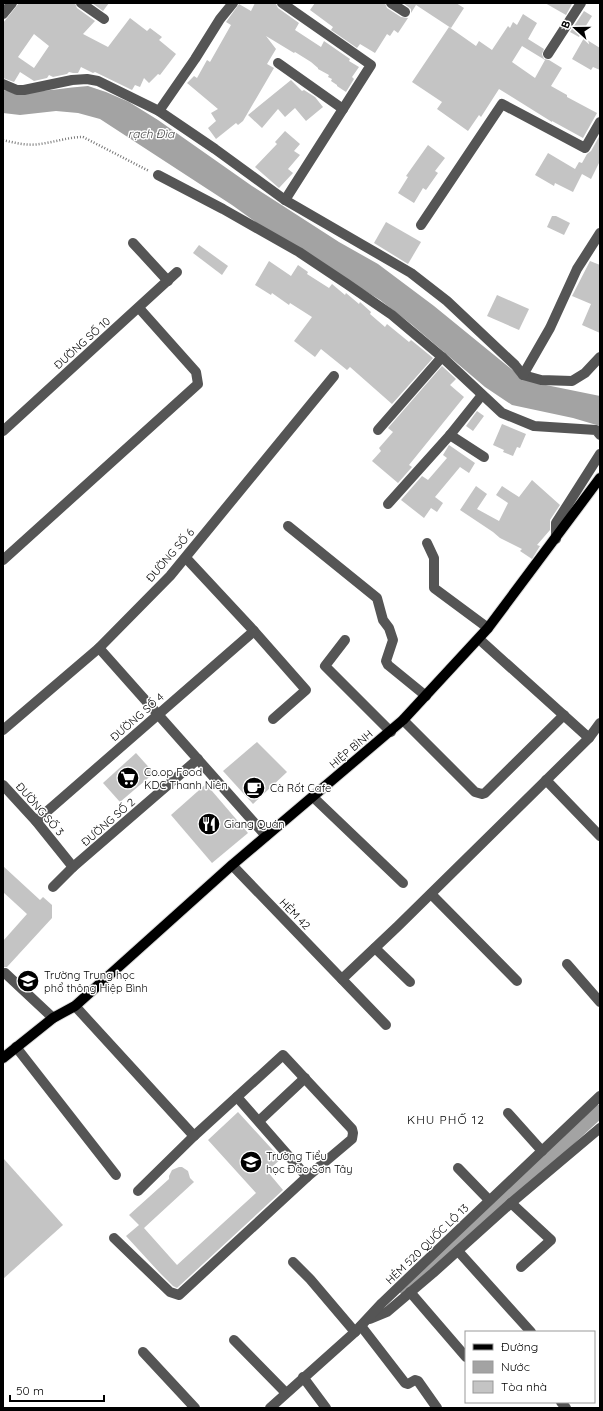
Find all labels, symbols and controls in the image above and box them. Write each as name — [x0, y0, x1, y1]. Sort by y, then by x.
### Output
north arrow — [555, 8, 595, 48]
text: B — [558, 19, 573, 30]
water label: rạch Đìa — [128, 126, 175, 141]
street label: ĐƯỜNG SỐ 10 — [51, 314, 113, 372]
street label: ĐƯỜNG SỐ 6 — [143, 525, 197, 585]
street label: ĐƯỜNG SỐ 4 — [107, 690, 167, 744]
street label: HIỆP BÌNH — [326, 727, 376, 771]
supermarket icon: Co.op Food KDC Thanh Niên — [115, 765, 141, 791]
place label: Co.op Food KDC Thanh Niên — [144, 765, 228, 792]
cafe icon: Cà Rốt Cafe — [241, 775, 267, 801]
street label: ĐƯỜNG SỐ 3 — [13, 779, 67, 839]
place label: Cà Rốt Cafe — [270, 781, 331, 795]
street label: ĐƯỜNG SỐ 2 — [78, 795, 138, 849]
restaurant icon: Giang Quán — [196, 811, 222, 837]
place label: Giang Quán — [224, 817, 285, 831]
street label: HẺM 42 — [277, 895, 313, 933]
school or university icon: Trường Trung học phổ thông Hiệp Bình — [15, 968, 41, 994]
place label: Trường Trung học phổ thông Hiệp Bình — [44, 968, 148, 995]
district label: KHU PHỐ 12 — [407, 1112, 485, 1127]
school or university icon: Trường Tiểu học Đào Sơn Tây — [238, 1149, 264, 1175]
place label: Trường Tiểu học Đào Sơn Tây — [266, 1149, 352, 1176]
street label: HẺM 520 QUỐC LỘ 13 — [383, 1201, 472, 1287]
legend — [465, 1331, 595, 1403]
text: Đường — [501, 1339, 538, 1354]
text: Nước — [501, 1359, 530, 1374]
scale bar — [10, 1377, 104, 1403]
text: Tòa nhà — [501, 1379, 547, 1394]
text: 50 m — [16, 1383, 44, 1398]

